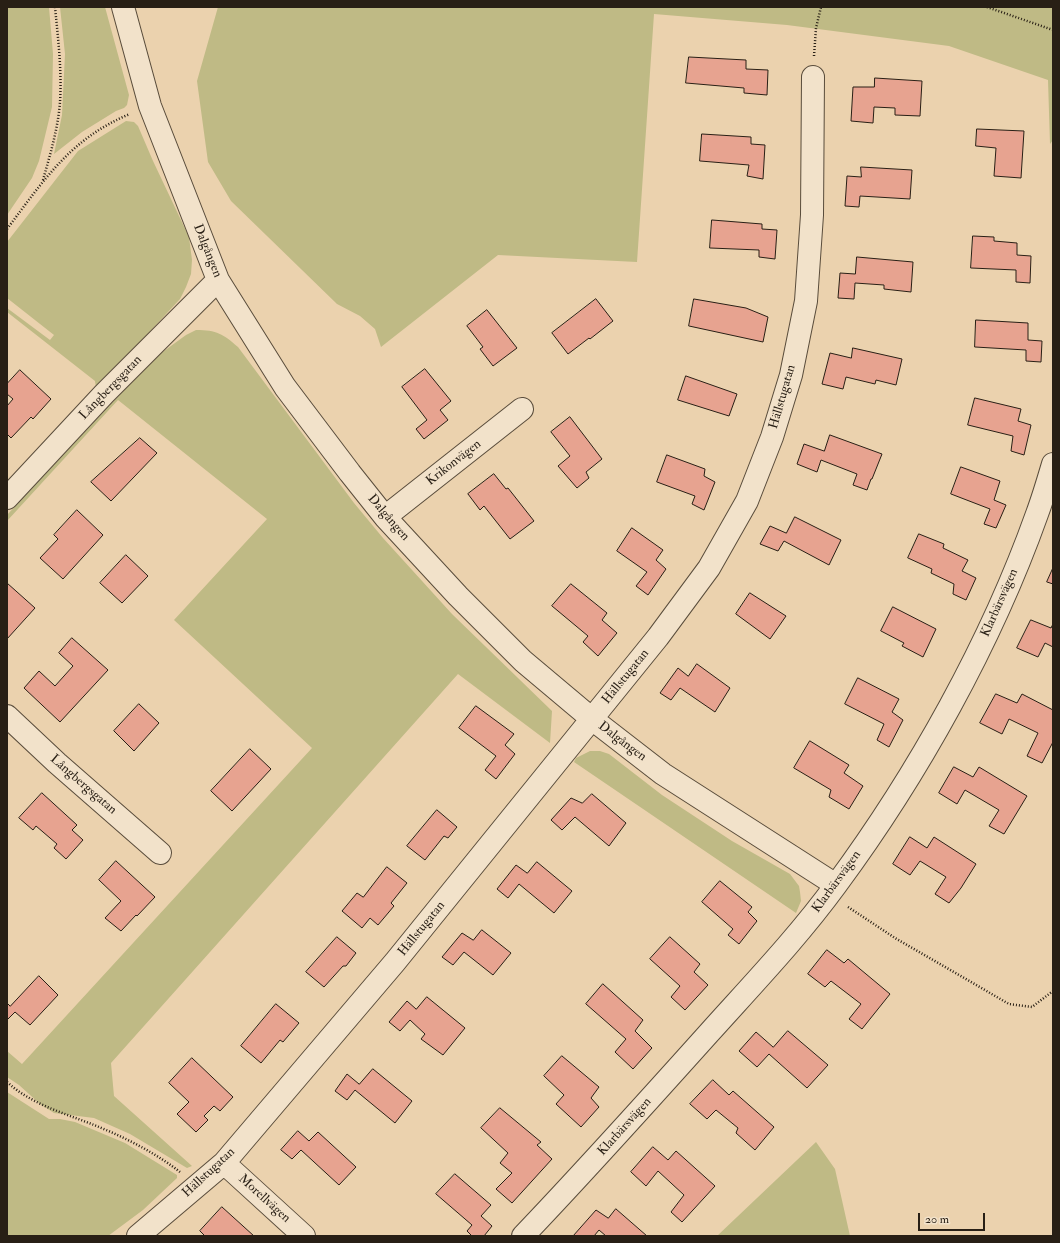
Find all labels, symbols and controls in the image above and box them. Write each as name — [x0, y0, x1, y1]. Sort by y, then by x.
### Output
street label: Dalgången — [189, 222, 225, 280]
street label: Långbergsgatan — [76, 353, 146, 423]
street label: Hällstugatan — [766, 363, 800, 431]
street label: Krikonvägen — [423, 437, 485, 489]
street label: Dalgången — [364, 492, 412, 544]
street label: Klarbärsvägen — [978, 566, 1022, 640]
street label: Hällstugatan — [599, 646, 653, 708]
street label: Dalgången — [595, 719, 649, 765]
street label: Långbergsgatan — [46, 752, 120, 818]
street label: Klarbärsvägen — [809, 848, 865, 916]
street label: Hällstugatan — [395, 898, 449, 960]
street label: Klarbärsvägen — [595, 1095, 655, 1159]
street label: Hällstugatan — [180, 1145, 238, 1201]
street label: Morellvägen — [235, 1172, 293, 1226]
scale bar — [920, 1205, 987, 1231]
text: 20 m — [925, 1212, 949, 1227]

